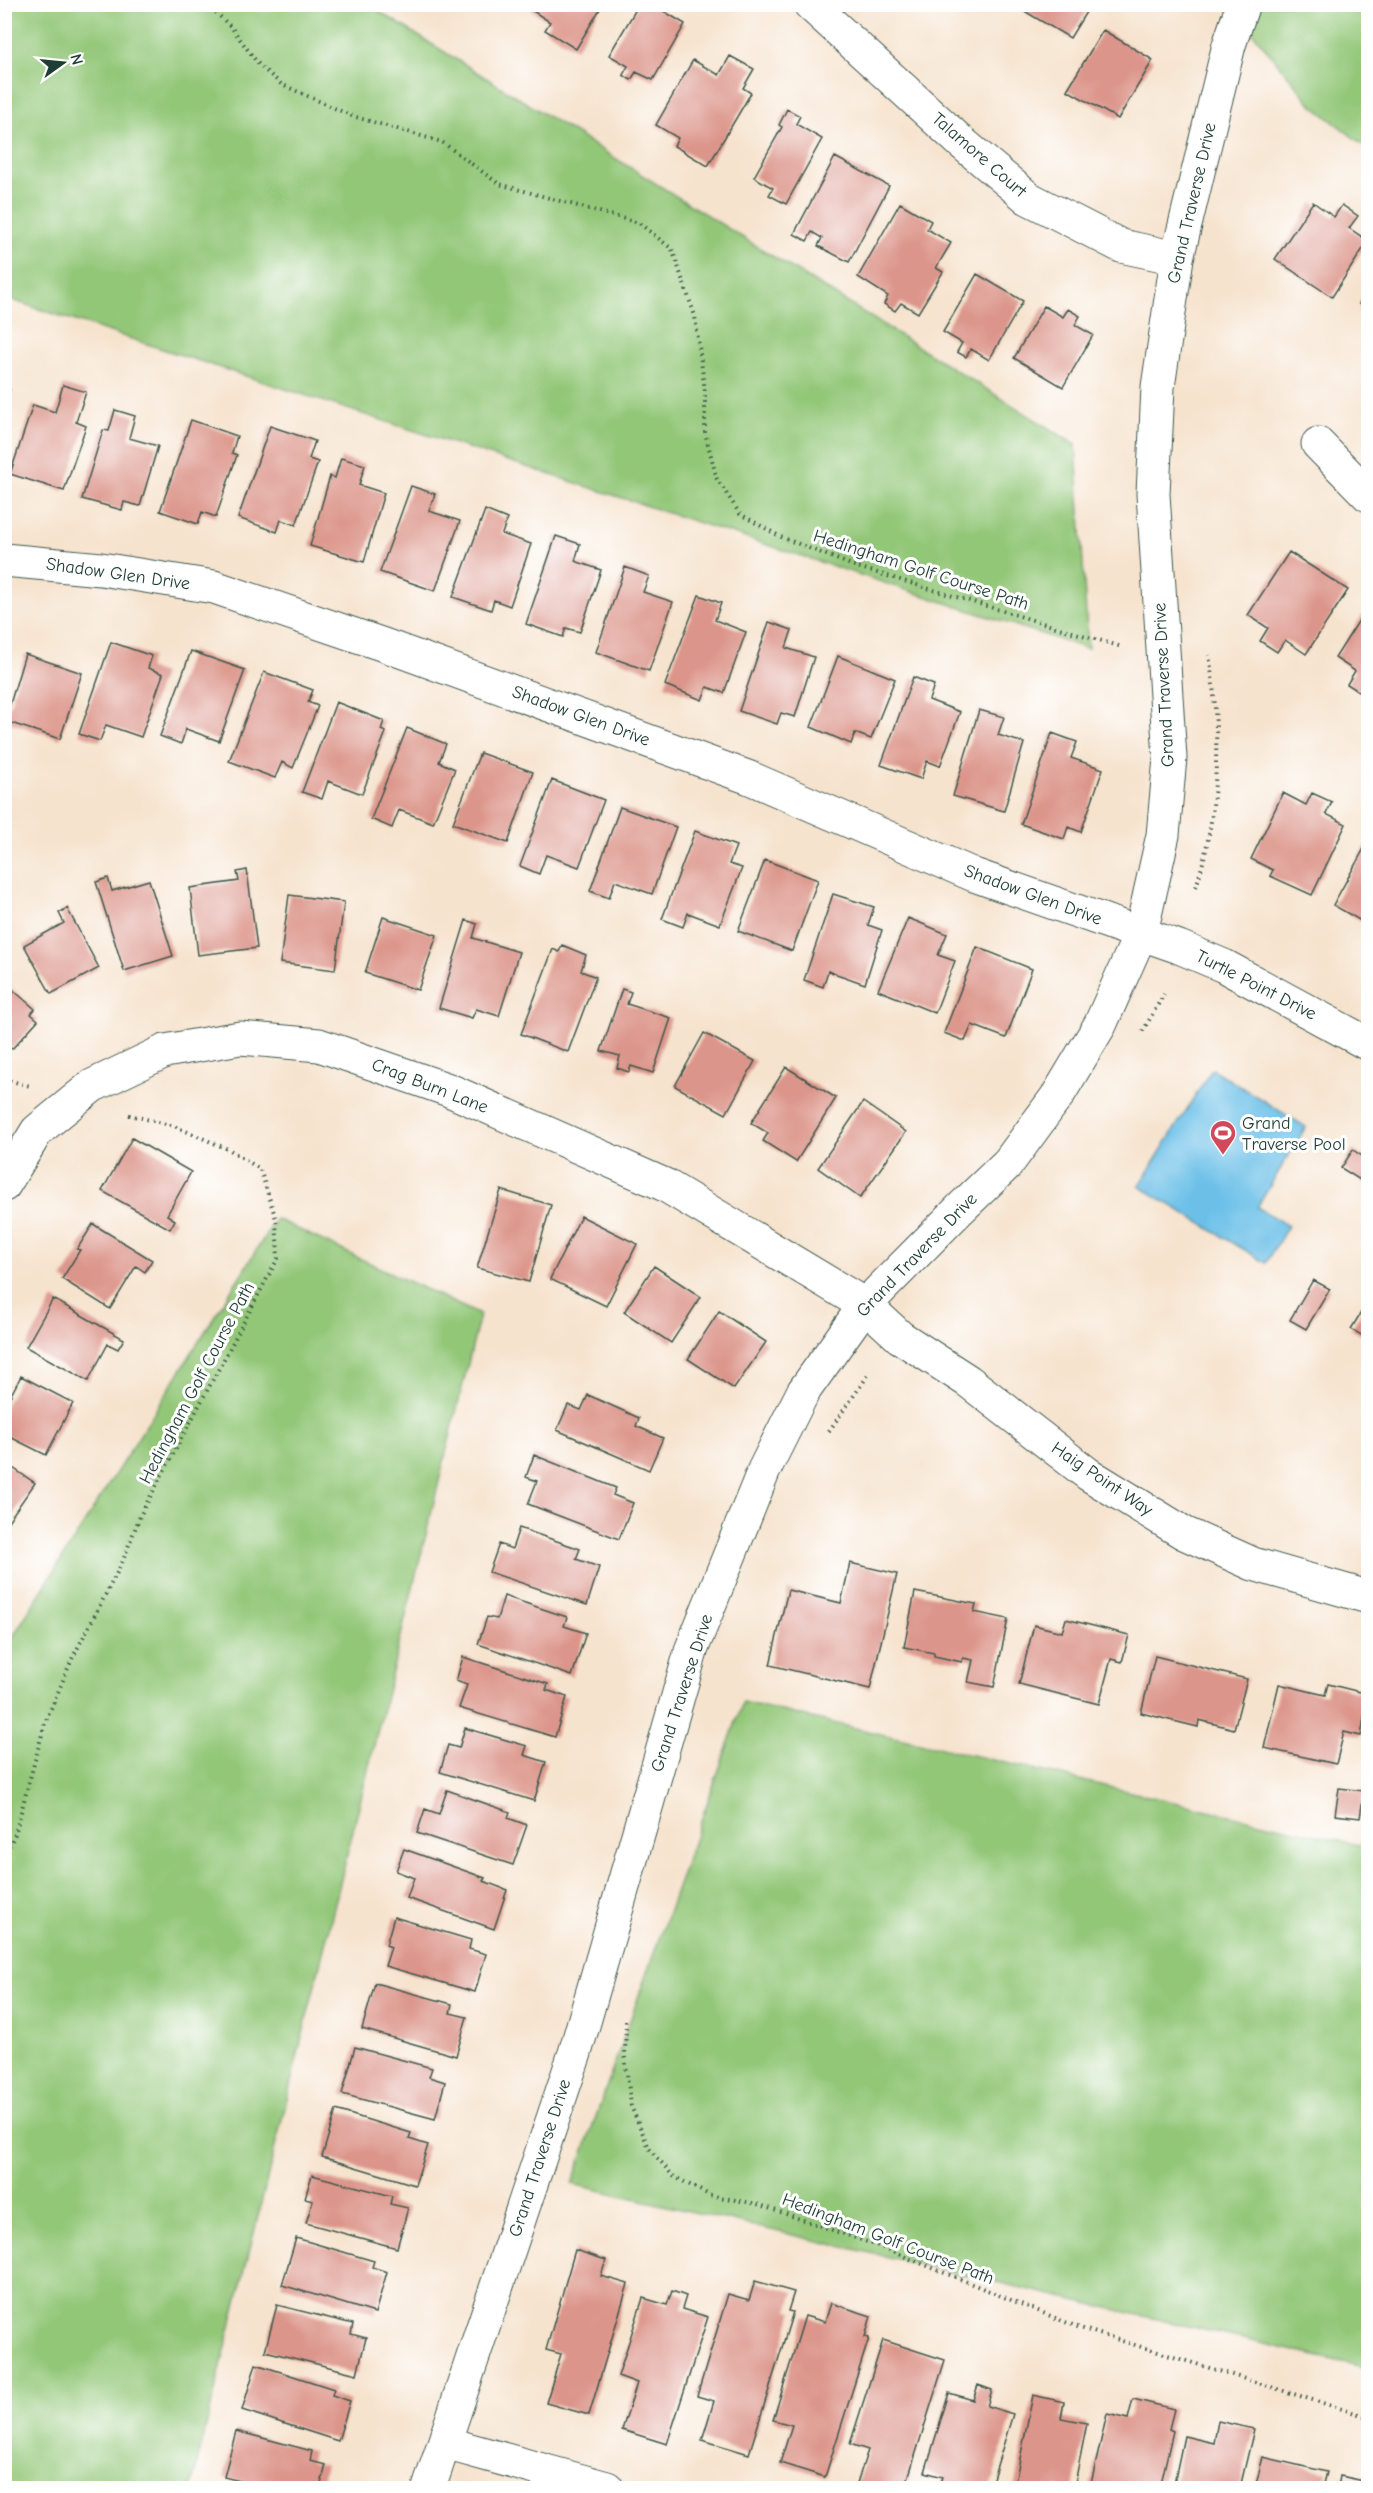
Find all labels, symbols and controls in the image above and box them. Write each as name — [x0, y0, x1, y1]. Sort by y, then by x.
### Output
north arrow — [33, 33, 93, 93]
text: N — [66, 52, 87, 67]
street label: Talamore Court — [927, 108, 1031, 202]
street label: Grand Traverse Drive — [1163, 120, 1221, 286]
street label: Hedingham Golf Course Path — [811, 525, 1031, 615]
street label: Shadow Glen Drive — [45, 554, 191, 594]
street label: Grand Traverse Drive — [1149, 602, 1179, 768]
street label: Shadow Glen Drive — [509, 681, 653, 751]
street label: Shadow Glen Drive — [961, 860, 1105, 930]
street label: Turtle Point Drive — [1192, 946, 1320, 1024]
street label: Crag Burn Lane — [369, 1054, 491, 1118]
place label: Grand Traverse Pool — [1242, 1113, 1346, 1155]
sports icon: Grand Traverse Pool — [1208, 1118, 1238, 1156]
street label: Grand Traverse Drive — [852, 1189, 982, 1321]
street label: Hedingham Golf Course Path — [135, 1279, 259, 1487]
street label: Haig Point Way — [1047, 1437, 1157, 1521]
street label: Grand Traverse Drive — [647, 1612, 717, 1774]
street label: Grand Traverse Drive — [505, 2077, 575, 2239]
street label: Hedingham Golf Course Path — [779, 2189, 997, 2289]

